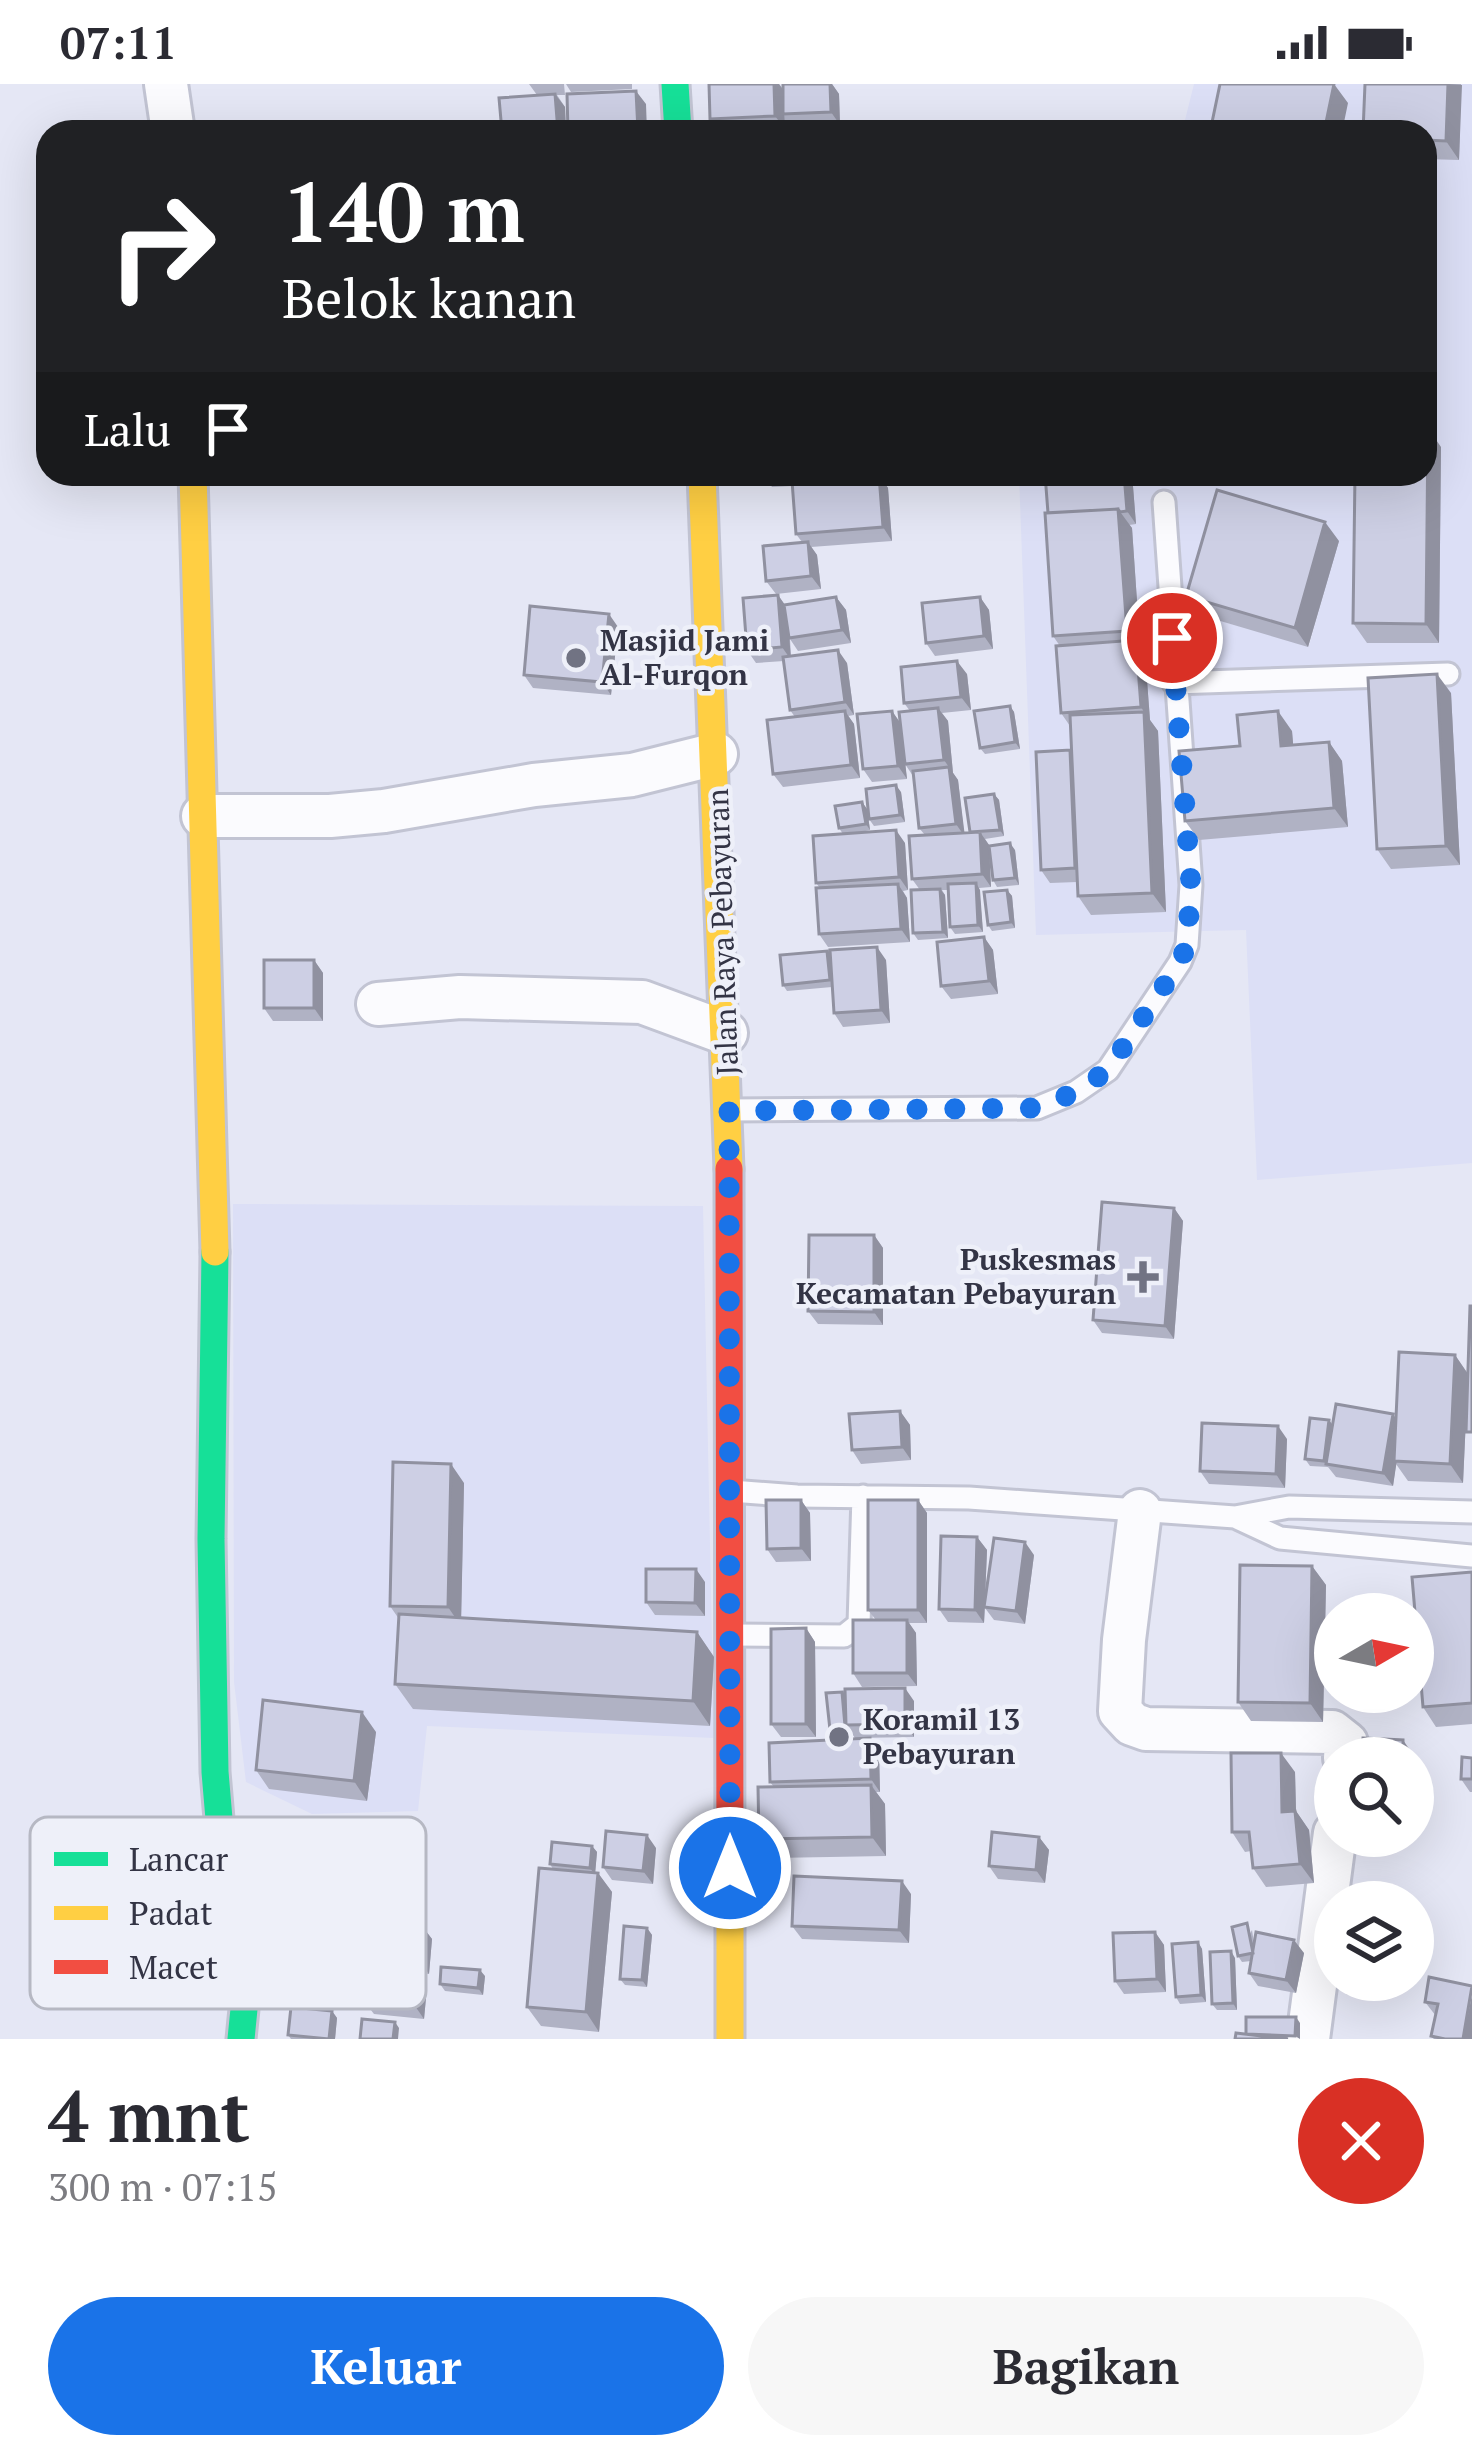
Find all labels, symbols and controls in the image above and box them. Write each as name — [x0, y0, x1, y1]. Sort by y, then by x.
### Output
text: 07:11 — [60, 12, 177, 72]
text: 140 m — [282, 155, 525, 266]
icon: right — [84, 168, 240, 324]
text: Belok kanan — [282, 262, 576, 333]
icon: arrive — [195, 396, 261, 462]
text: Lalu — [84, 399, 171, 459]
pin — [1121, 587, 1223, 689]
icon: arrive — [1139, 605, 1205, 671]
place label: Masjid Jami Al-Furqon — [600, 620, 769, 694]
marker: Masjid Jami Al-Furqon — [563, 645, 589, 671]
street label: Jalan Raya Pebayuran — [697, 788, 747, 1076]
place label: Puskesmas Kecamatan Pebayuran — [796, 1239, 1116, 1313]
marker: Puskesmas Kecamatan Pebayuran — [1127, 1261, 1159, 1293]
north arrow — [1314, 1593, 1434, 1713]
map controls — [1314, 1593, 1434, 2001]
place label: Koramil 13 Pebayuran — [863, 1699, 1020, 1773]
marker: Koramil 13 Pebayuran — [826, 1724, 852, 1750]
button: search — [1314, 1737, 1434, 1857]
position arrow — [667, 1805, 793, 1931]
legend — [30, 1817, 426, 2009]
text: Lancar — [129, 1837, 228, 1880]
button: layers — [1314, 1881, 1434, 2001]
text: Padat — [129, 1891, 213, 1934]
text: Macet — [129, 1945, 218, 1988]
text: 4 mnt — [48, 2067, 250, 2163]
button: close — [1298, 2078, 1424, 2204]
text: 300 m · 07:15 — [48, 2160, 278, 2212]
button: Keluar — [48, 2297, 724, 2435]
button: Bagikan — [748, 2297, 1424, 2435]

